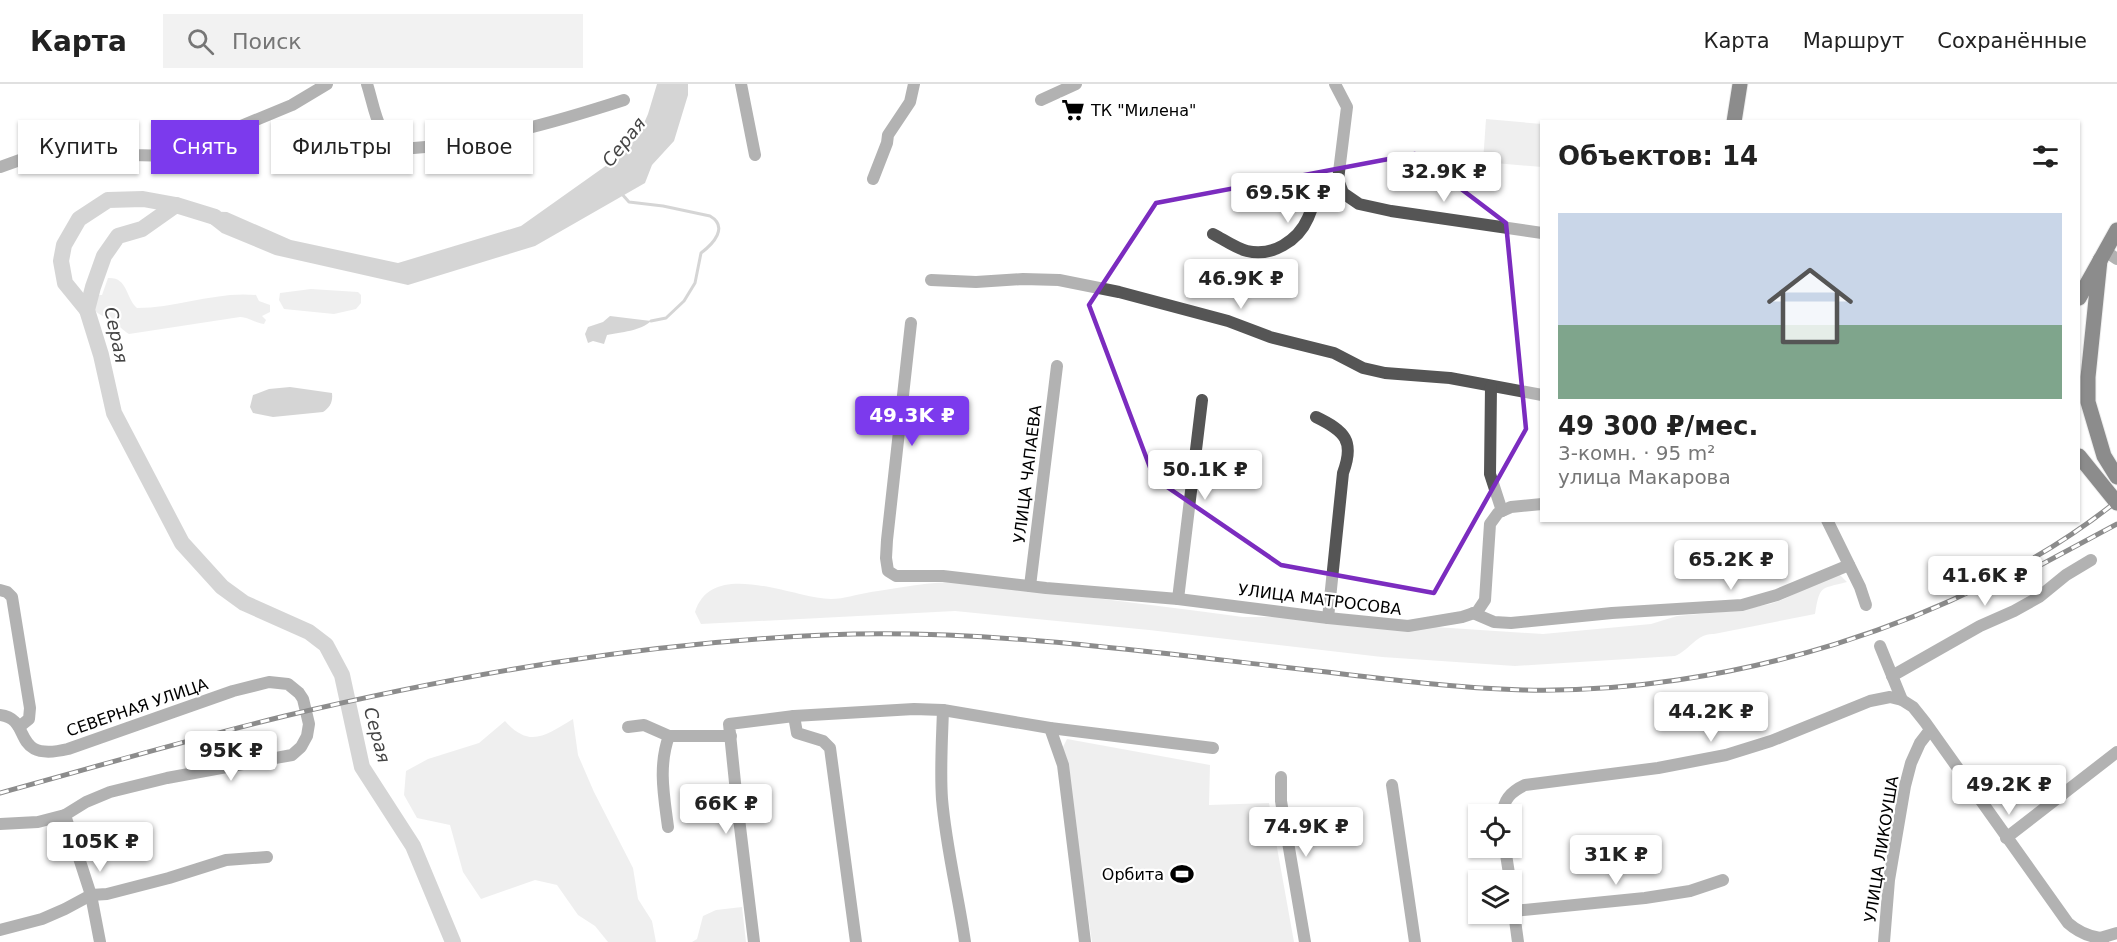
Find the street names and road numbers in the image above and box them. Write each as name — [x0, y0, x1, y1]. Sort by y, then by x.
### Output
street label: УЛИЦА ЧАПАЕВА — [1010, 404, 1045, 544]
street label: УЛИЦА МАТРОСОВА — [1237, 580, 1403, 619]
street label: СЕВЕРНАЯ УЛИЦА — [64, 674, 210, 741]
street label: УЛИЦА ЛИКОУША — [1861, 774, 1902, 924]

